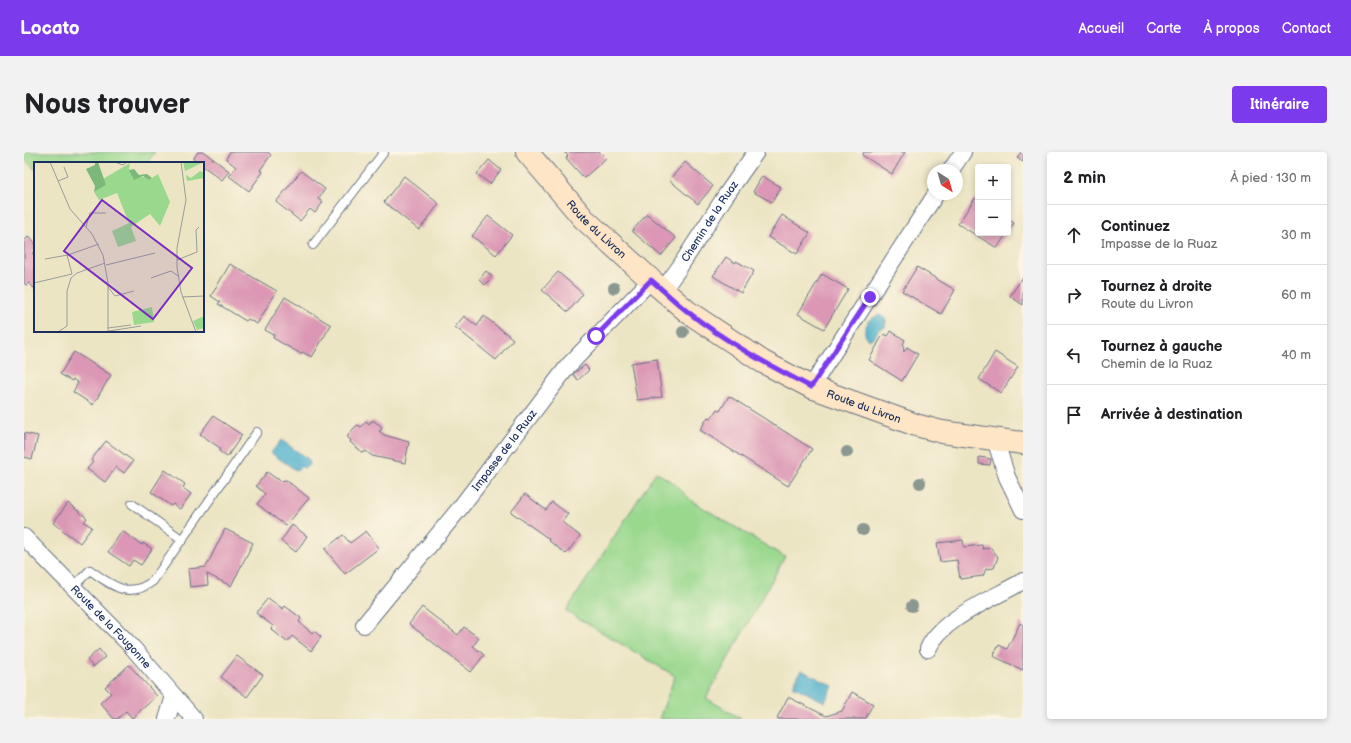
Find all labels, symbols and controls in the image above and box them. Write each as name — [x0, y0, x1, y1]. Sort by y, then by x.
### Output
text: Locato — [20, 17, 80, 40]
text: Accueil — [1078, 20, 1124, 37]
text: Carte — [1146, 20, 1181, 37]
text: À propos — [1203, 20, 1260, 37]
text: Contact — [1282, 20, 1331, 37]
button: Itinéraire — [1232, 86, 1327, 123]
text: Nous trouver — [24, 88, 190, 121]
inset map — [34, 162, 204, 332]
north arrow — [927, 164, 963, 200]
map controls — [975, 164, 1011, 236]
button: + — [975, 164, 1011, 200]
text: 2 min — [1063, 168, 1106, 188]
text: À pied · 130 m — [1230, 170, 1311, 186]
street label: Chemin de la Ruaz — [678, 177, 741, 264]
street label: Route du Livron — [564, 197, 629, 261]
button: − — [975, 200, 1011, 236]
text: Continuez — [1101, 217, 1170, 236]
icon: ahead — [1063, 224, 1085, 246]
text: 30 m — [1281, 227, 1311, 243]
text: Impasse de la Ruaz — [1101, 236, 1217, 252]
text: Tournez à droite — [1101, 277, 1212, 296]
icon: right — [1063, 284, 1085, 306]
text: 60 m — [1281, 287, 1311, 303]
route end — [861, 288, 879, 306]
text: Route du Livron — [1101, 296, 1193, 312]
route start — [587, 327, 605, 345]
text: Tournez à gauche — [1101, 337, 1222, 356]
icon: left — [1063, 344, 1085, 366]
text: 40 m — [1281, 347, 1311, 363]
text: Chemin de la Ruaz — [1101, 356, 1212, 372]
street label: Route du Livron — [825, 387, 903, 426]
icon: arrive — [1063, 404, 1085, 426]
text: Arrivée à destination — [1101, 405, 1243, 424]
street label: Impasse de la Ruaz — [469, 406, 539, 493]
street label: Route de la Fougonne — [68, 582, 154, 671]

